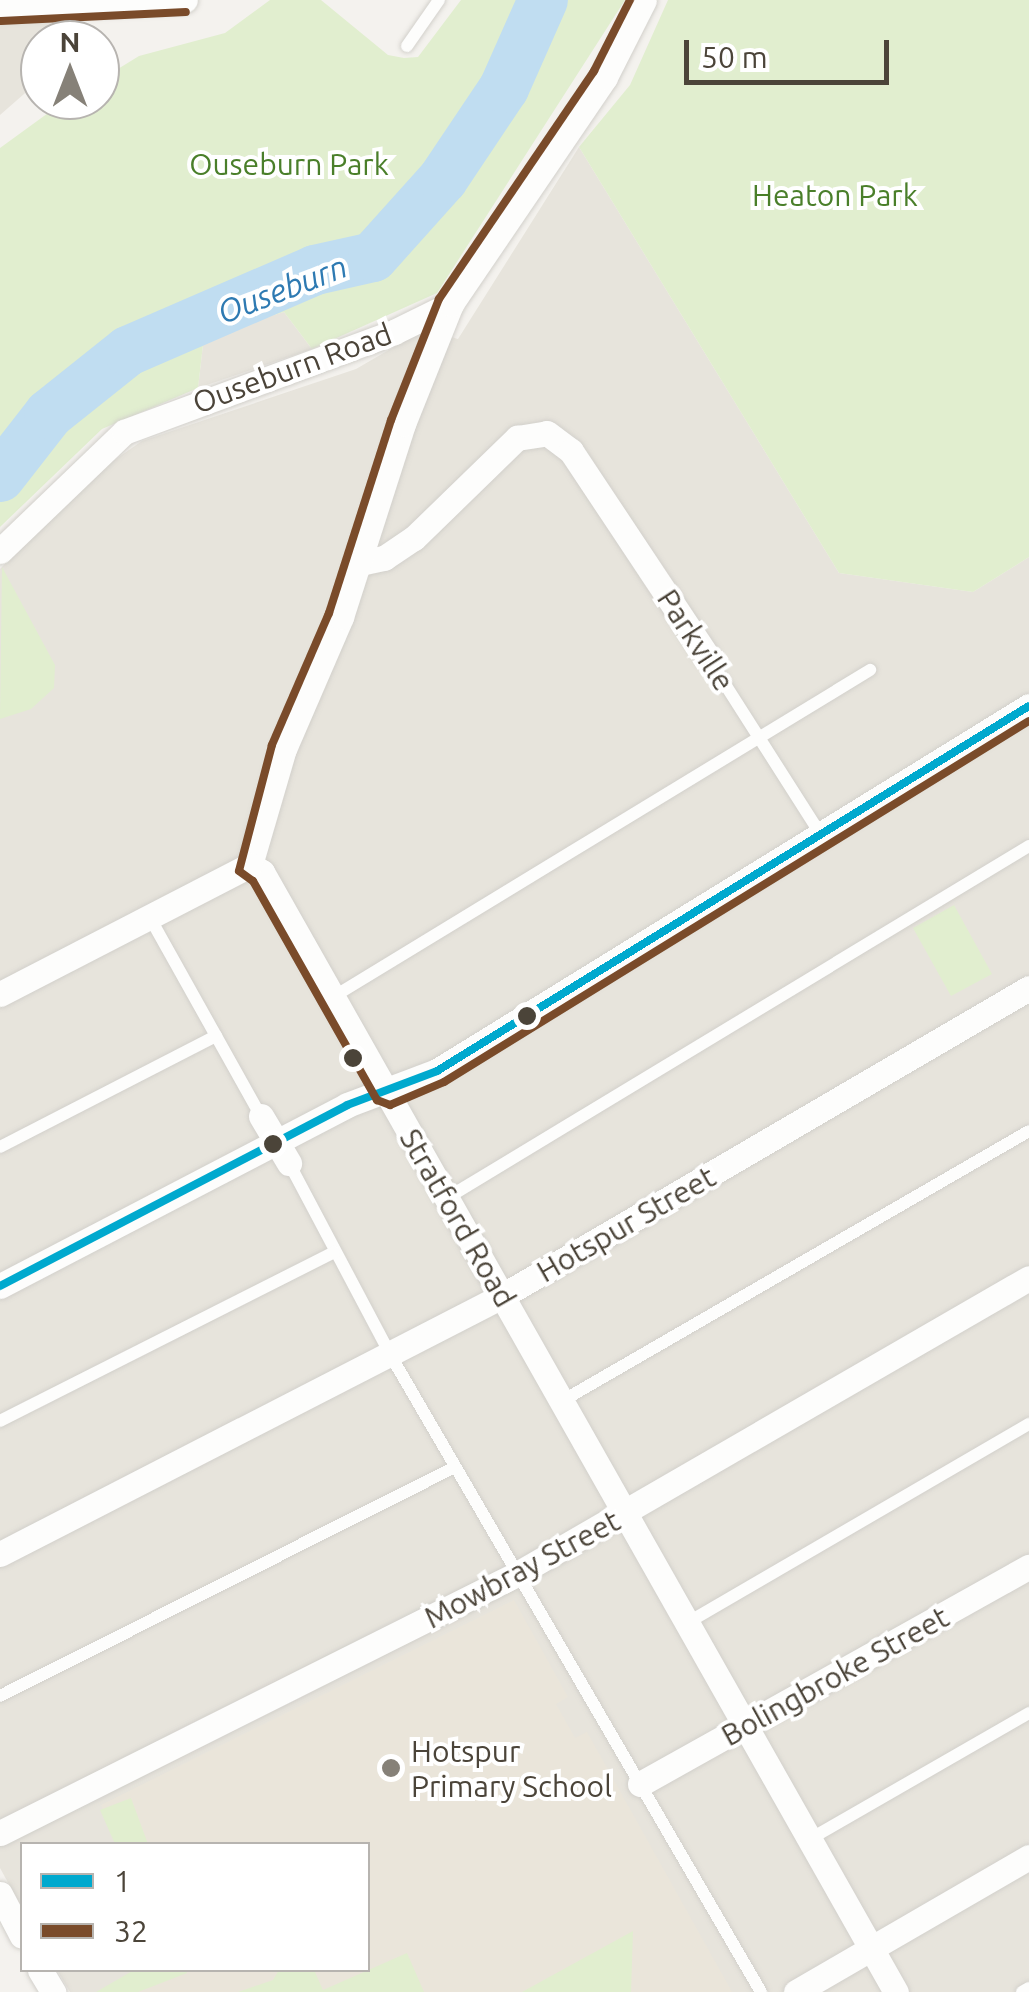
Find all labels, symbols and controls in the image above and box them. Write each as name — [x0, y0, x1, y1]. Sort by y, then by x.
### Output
north arrow — [20, 20, 120, 120]
scale bar — [689, 20, 894, 82]
text: N — [60, 26, 80, 57]
text: 50 m — [701, 40, 768, 74]
park label: Ouseburn Park — [189, 146, 389, 182]
park label: Heaton Park — [752, 177, 918, 213]
water label: Ouseburn — [212, 247, 352, 331]
street label: Ouseburn Road — [188, 315, 396, 421]
street label: Parkville — [650, 582, 742, 698]
unlabelled marker — [517, 1006, 537, 1026]
unlabelled marker — [343, 1048, 363, 1068]
street label: Stratford Road — [392, 1122, 524, 1314]
unlabelled marker — [263, 1134, 283, 1154]
street label: Hotspur Street — [530, 1158, 722, 1290]
street label: Mowbray Street — [418, 1502, 626, 1636]
street label: Bolingbroke Street — [715, 1599, 955, 1753]
place label: Hotspur Primary School — [411, 1733, 612, 1804]
marker: Hotspur Primary School — [380, 1757, 402, 1779]
legend — [20, 1842, 370, 1972]
text: 1 — [114, 1864, 131, 1898]
text: 32 — [114, 1914, 148, 1948]

